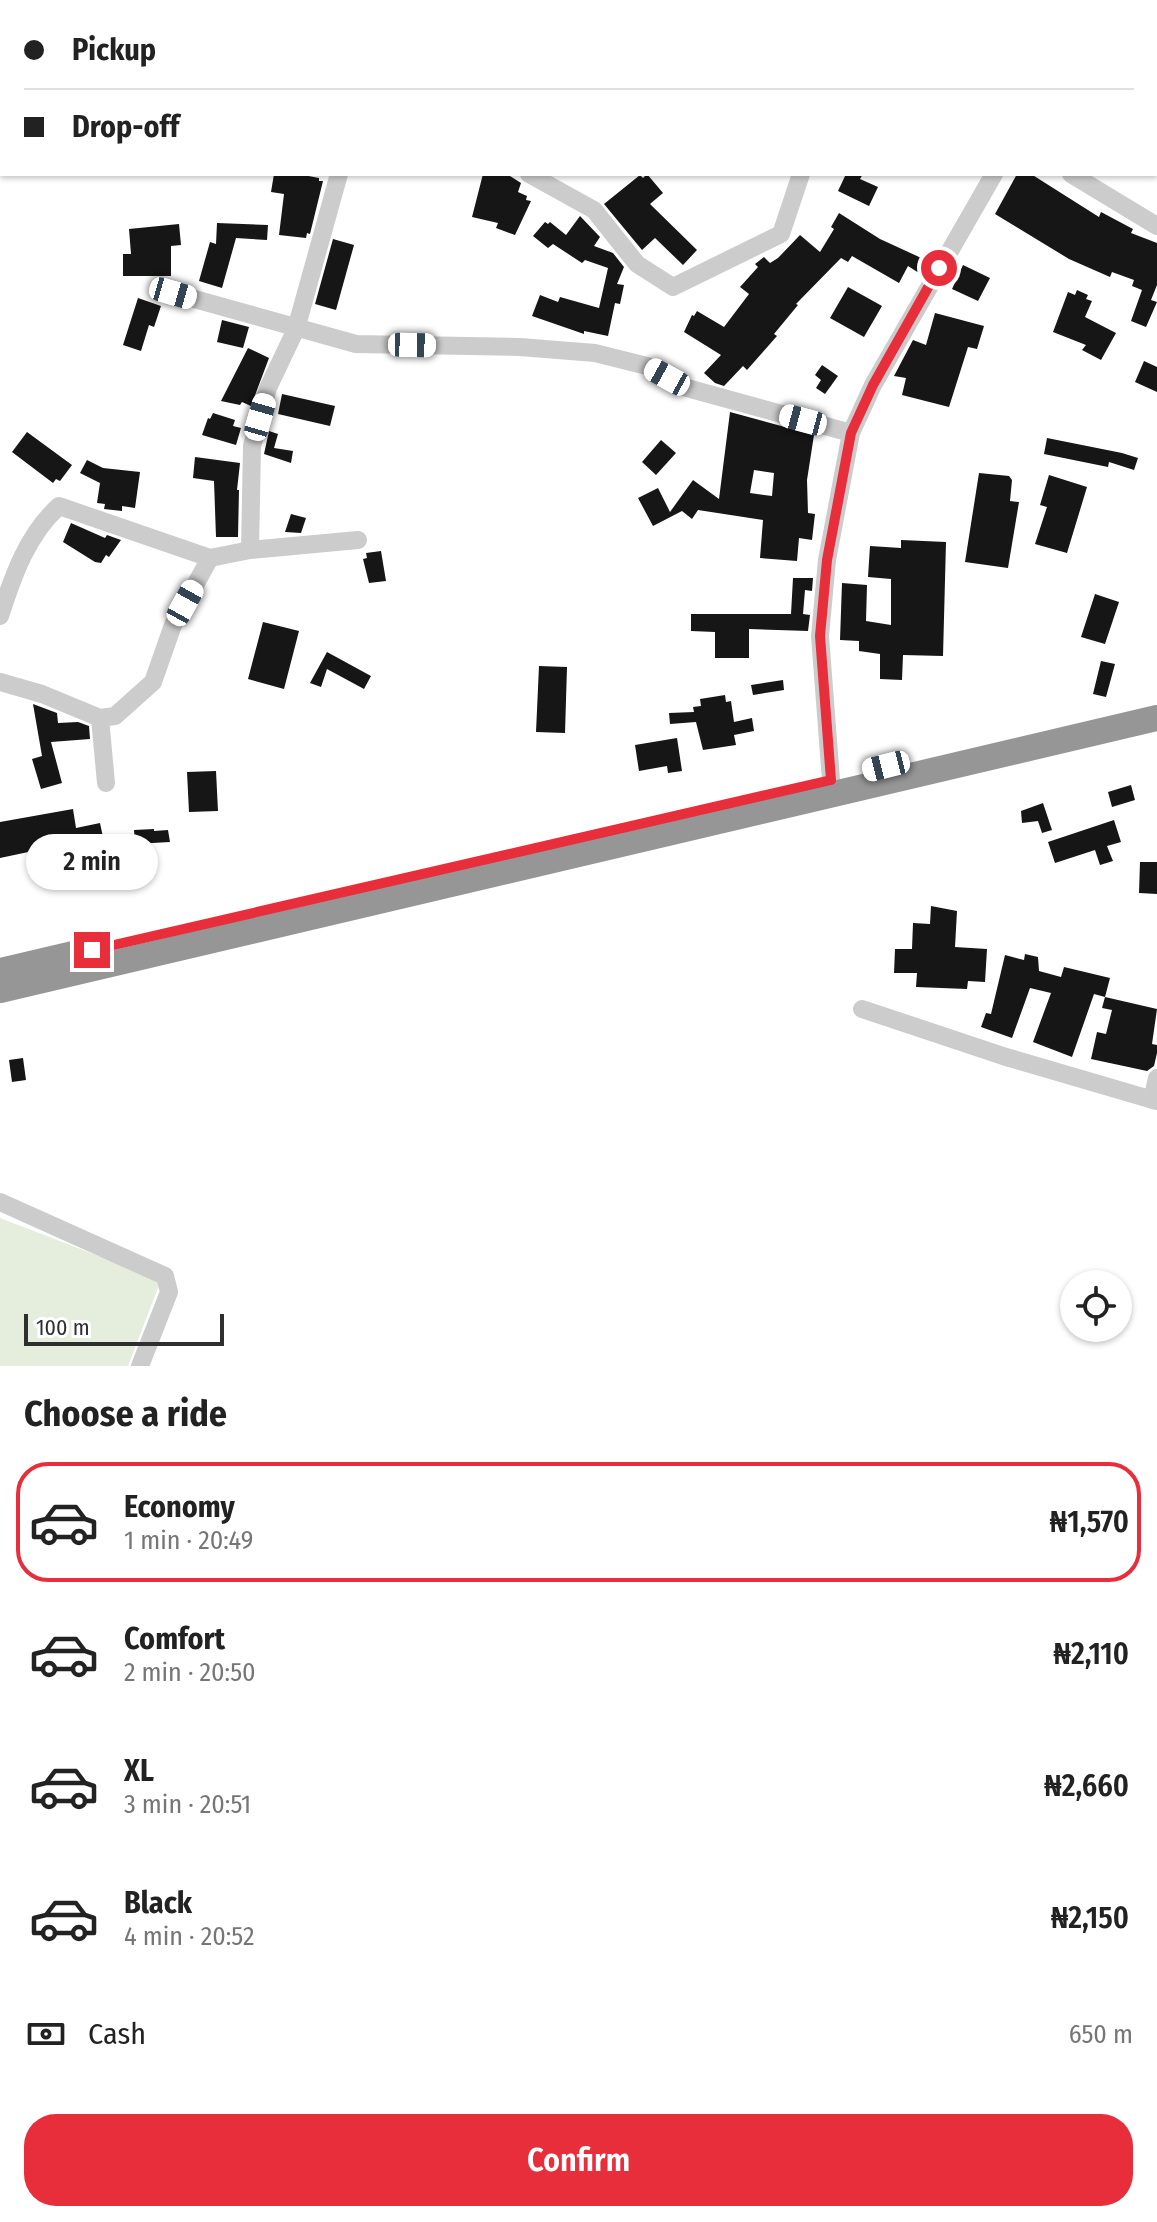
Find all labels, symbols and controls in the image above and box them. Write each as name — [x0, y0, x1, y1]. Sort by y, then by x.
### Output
text: Pickup — [72, 32, 156, 68]
text: Drop-off — [72, 109, 179, 145]
route start — [921, 250, 957, 286]
car — [147, 275, 199, 311]
car — [388, 333, 436, 357]
car — [640, 355, 694, 399]
car — [242, 391, 278, 443]
car — [777, 402, 829, 438]
car — [163, 576, 207, 630]
car — [860, 749, 912, 783]
callout: 2 min — [26, 834, 158, 890]
text: 2 min — [63, 846, 121, 877]
route end — [74, 932, 110, 968]
map controls — [1060, 1270, 1132, 1342]
button: locate — [1060, 1270, 1132, 1342]
scale bar — [24, 1310, 224, 1346]
text: 100 m — [36, 1314, 90, 1341]
text: Choose a ride — [24, 1392, 227, 1436]
icon: car — [28, 1486, 100, 1558]
text: Economy — [124, 1489, 235, 1525]
text: ₦1,570 — [1049, 1504, 1129, 1540]
text: 1 min · 20:49 — [124, 1525, 253, 1556]
icon: car — [28, 1618, 100, 1690]
text: Comfort — [124, 1621, 225, 1657]
text: ₦2,110 — [1053, 1636, 1129, 1672]
text: 2 min · 20:50 — [124, 1657, 256, 1688]
icon: car — [28, 1750, 100, 1822]
text: XL — [124, 1753, 154, 1789]
text: ₦2,660 — [1044, 1768, 1129, 1804]
text: 3 min · 20:51 — [124, 1789, 251, 1820]
icon: car — [28, 1882, 100, 1954]
text: Black — [124, 1885, 192, 1921]
text: ₦2,150 — [1051, 1900, 1129, 1936]
text: 4 min · 20:52 — [124, 1921, 254, 1952]
icon: cash — [24, 2012, 68, 2056]
text: Cash — [88, 2016, 146, 2052]
text: 650 m — [1069, 2019, 1133, 2050]
button: Confirm — [24, 2114, 1133, 2206]

